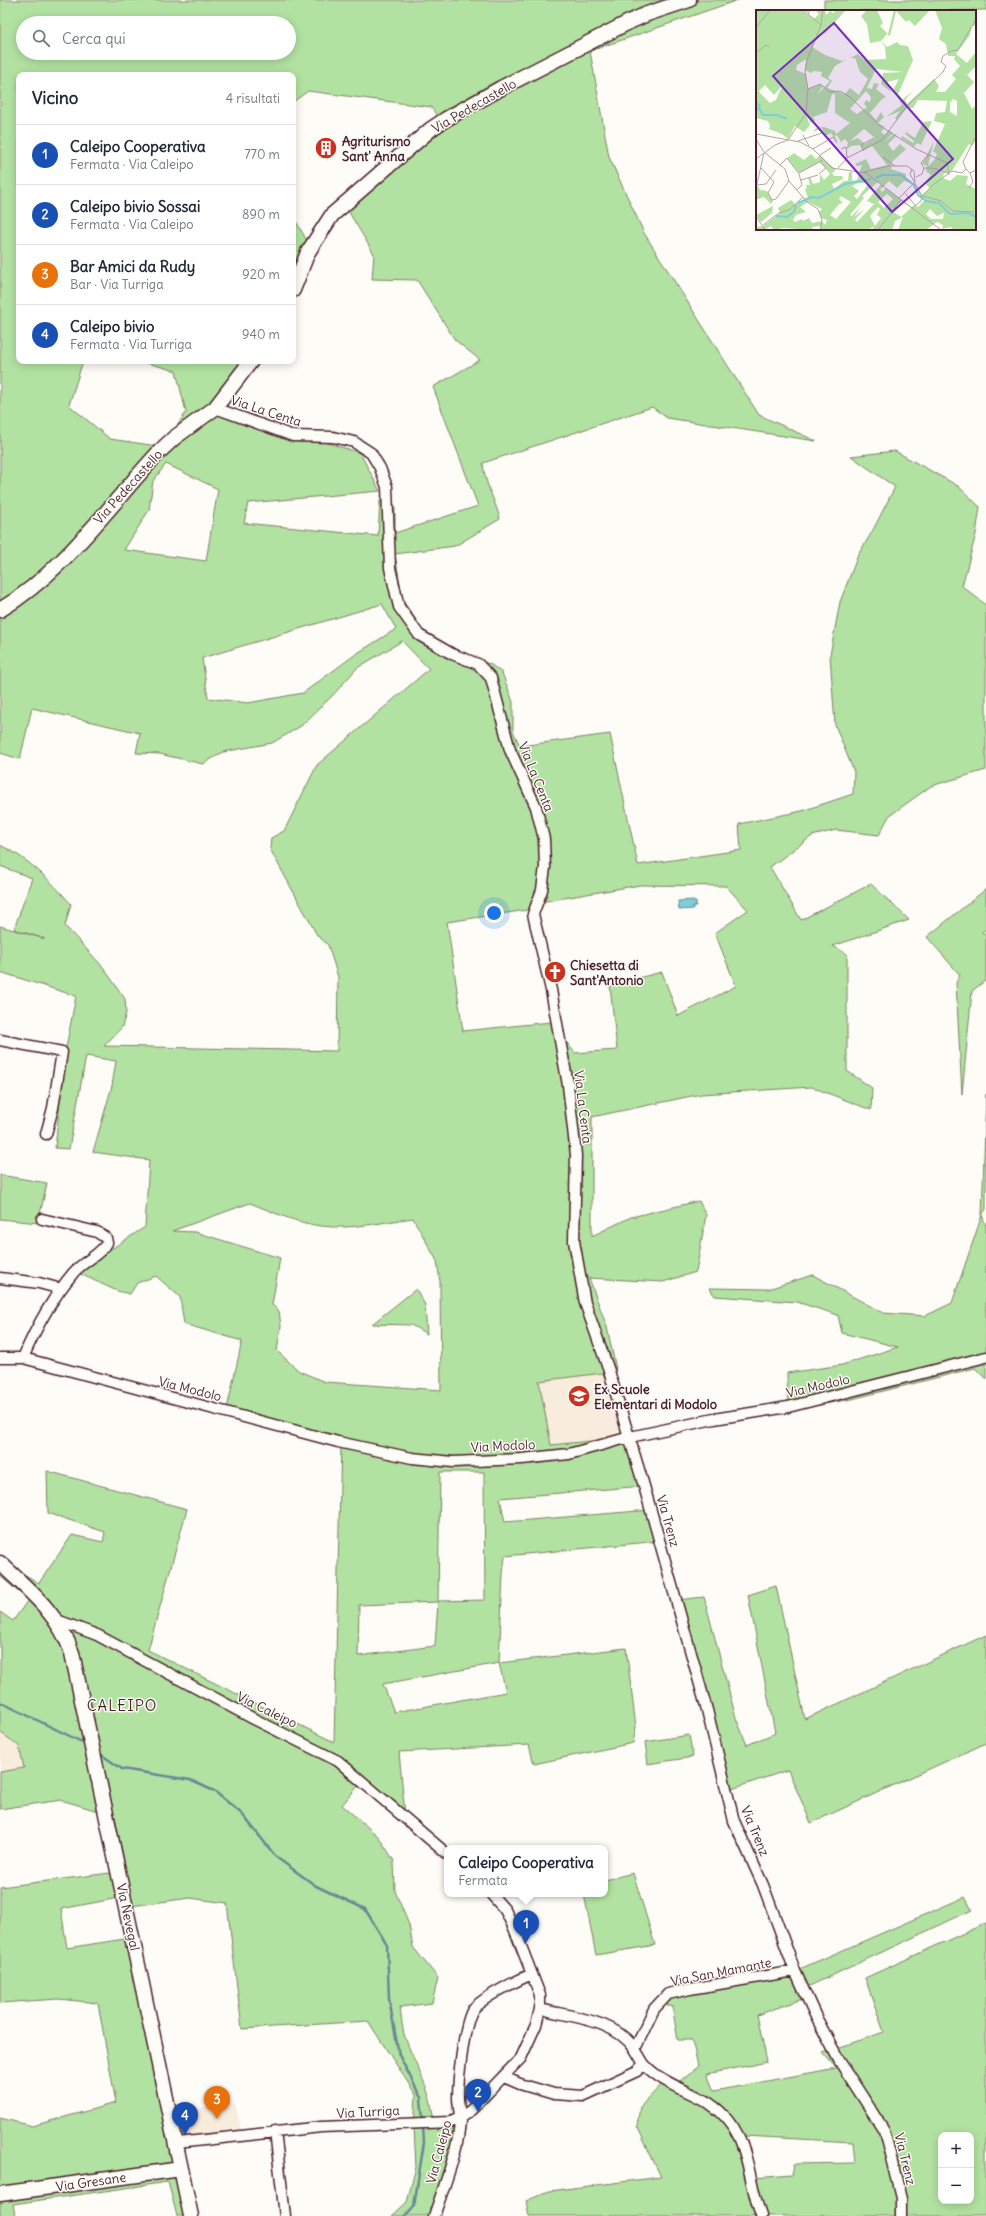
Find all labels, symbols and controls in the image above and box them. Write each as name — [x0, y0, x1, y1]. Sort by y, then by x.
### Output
inset map — [756, 10, 976, 230]
search box — [16, 16, 296, 60]
icon: search — [30, 27, 52, 49]
text: Cerca qui — [62, 29, 126, 48]
street label: Via Pedecastello — [429, 75, 519, 137]
text: Vicino — [32, 87, 78, 109]
text: 4 risultati — [226, 90, 280, 107]
place label: Agriturismo Sant' Anna — [342, 133, 411, 165]
building icon: Agriturismo Sant' Anna — [313, 135, 339, 161]
text: Caleipo Cooperativa — [70, 137, 206, 156]
text: 1 — [42, 146, 48, 163]
text: 770 m — [244, 146, 280, 163]
text: Fermata · Via Caleipo — [70, 156, 194, 173]
text: Caleipo bivio Sossai — [70, 197, 200, 216]
text: 2 — [41, 206, 49, 223]
text: 890 m — [242, 206, 280, 223]
text: Fermata · Via Caleipo — [70, 216, 194, 233]
text: Bar Amici da Rudy — [70, 257, 195, 276]
text: 3 — [41, 266, 49, 283]
text: 920 m — [242, 266, 280, 283]
text: Bar · Via Turriga — [70, 276, 164, 293]
text: Caleipo bivio — [70, 317, 154, 336]
text: 4 — [41, 326, 49, 343]
text: 940 m — [242, 326, 280, 343]
text: Fermata · Via Turriga — [70, 336, 192, 353]
street label: Via La Centa — [228, 392, 304, 430]
street label: Via Pedecastello — [90, 446, 166, 528]
street label: Via La Centa — [514, 740, 558, 814]
your location — [484, 903, 504, 923]
place label: Chiesetta di Sant'Antonio — [570, 957, 644, 989]
church icon: Chiesetta di Sant'Antonio — [542, 959, 568, 985]
street label: Via La Centa — [570, 1069, 596, 1145]
street label: Via Modolo — [785, 1370, 851, 1402]
street label: Via Modolo — [157, 1373, 223, 1405]
place label: Ex Scuole Elementari di Modolo — [594, 1381, 717, 1413]
school or university icon: Ex Scuole Elementari di Modolo — [566, 1383, 592, 1409]
street label: Via Modolo — [470, 1436, 536, 1456]
street label: Via Trenz — [653, 1493, 683, 1549]
street label: Via Caleipo — [234, 1688, 300, 1732]
district label: CALEIPO — [87, 1696, 157, 1715]
street label: Via Trenz — [737, 1803, 773, 1859]
popup — [444, 1845, 608, 1897]
text: Caleipo Cooperativa — [458, 1853, 594, 1872]
text: Fermata — [458, 1872, 508, 1889]
street label: Via Nevegal — [113, 1882, 143, 1952]
pin: 1 — [513, 1910, 539, 1943]
street label: Via San Mamante — [669, 1954, 773, 1990]
pin: 2 — [465, 2079, 491, 2112]
pin: 3 — [204, 2086, 230, 2119]
pin: 4 — [172, 2102, 198, 2135]
street label: Via Turriga — [336, 2102, 400, 2122]
street label: Via Caleipo — [422, 2118, 456, 2186]
street label: Via Trenz — [890, 2131, 920, 2187]
map controls — [938, 2132, 974, 2204]
button: + — [938, 2132, 974, 2168]
button: − — [938, 2168, 974, 2204]
street label: Via Gresane — [55, 2169, 127, 2195]

